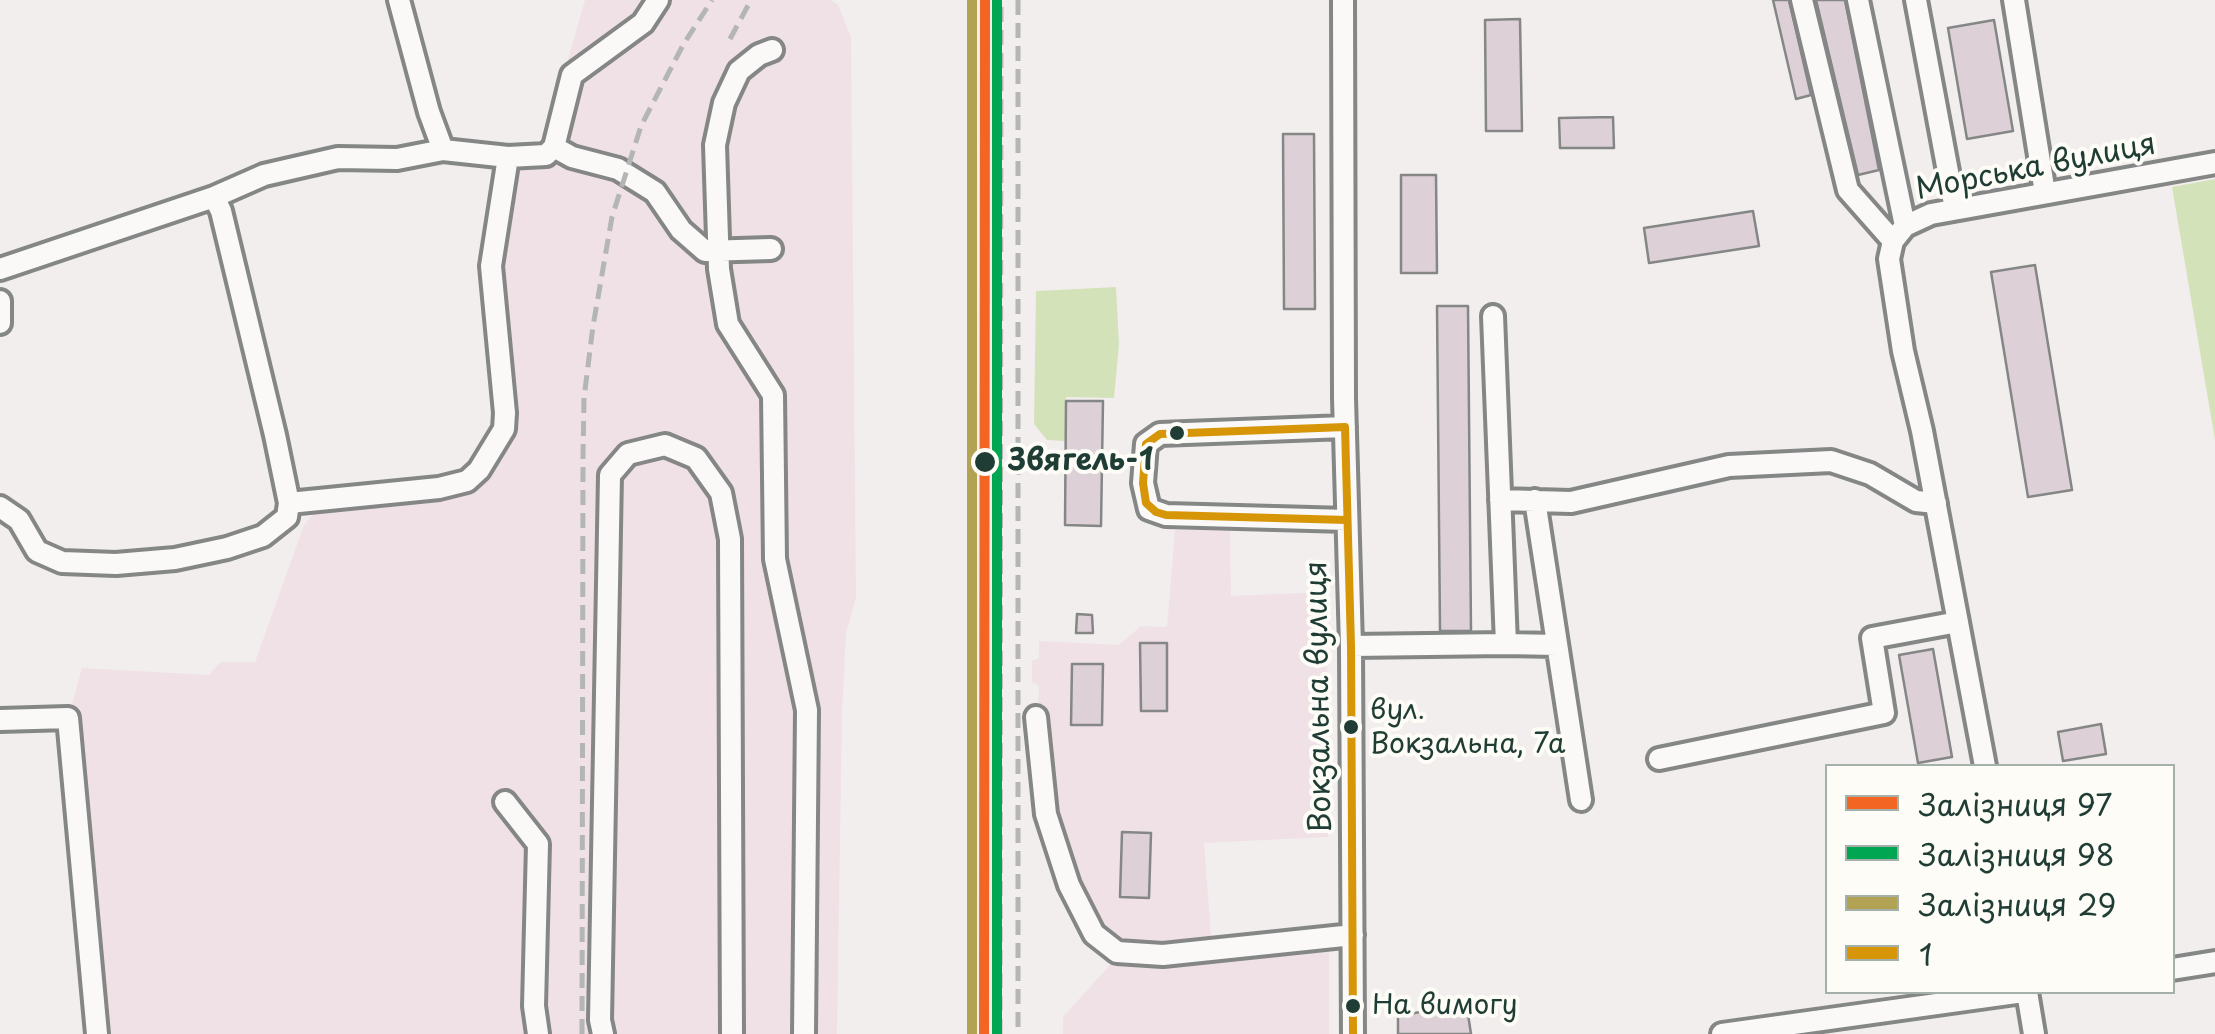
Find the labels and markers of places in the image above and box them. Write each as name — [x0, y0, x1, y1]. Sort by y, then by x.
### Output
unlabelled marker — [1167, 423, 1187, 443]
place label: Звягель-1 — [1008, 444, 1153, 480]
marker: Звягель-1 — [972, 449, 998, 475]
place label: вул. Вокзальна, 7а — [1370, 694, 1565, 760]
marker: вул. Вокзальна, 7а — [1341, 717, 1361, 737]
place label: На вимогу — [1372, 989, 1517, 1023]
marker: На вимогу — [1343, 996, 1363, 1016]

